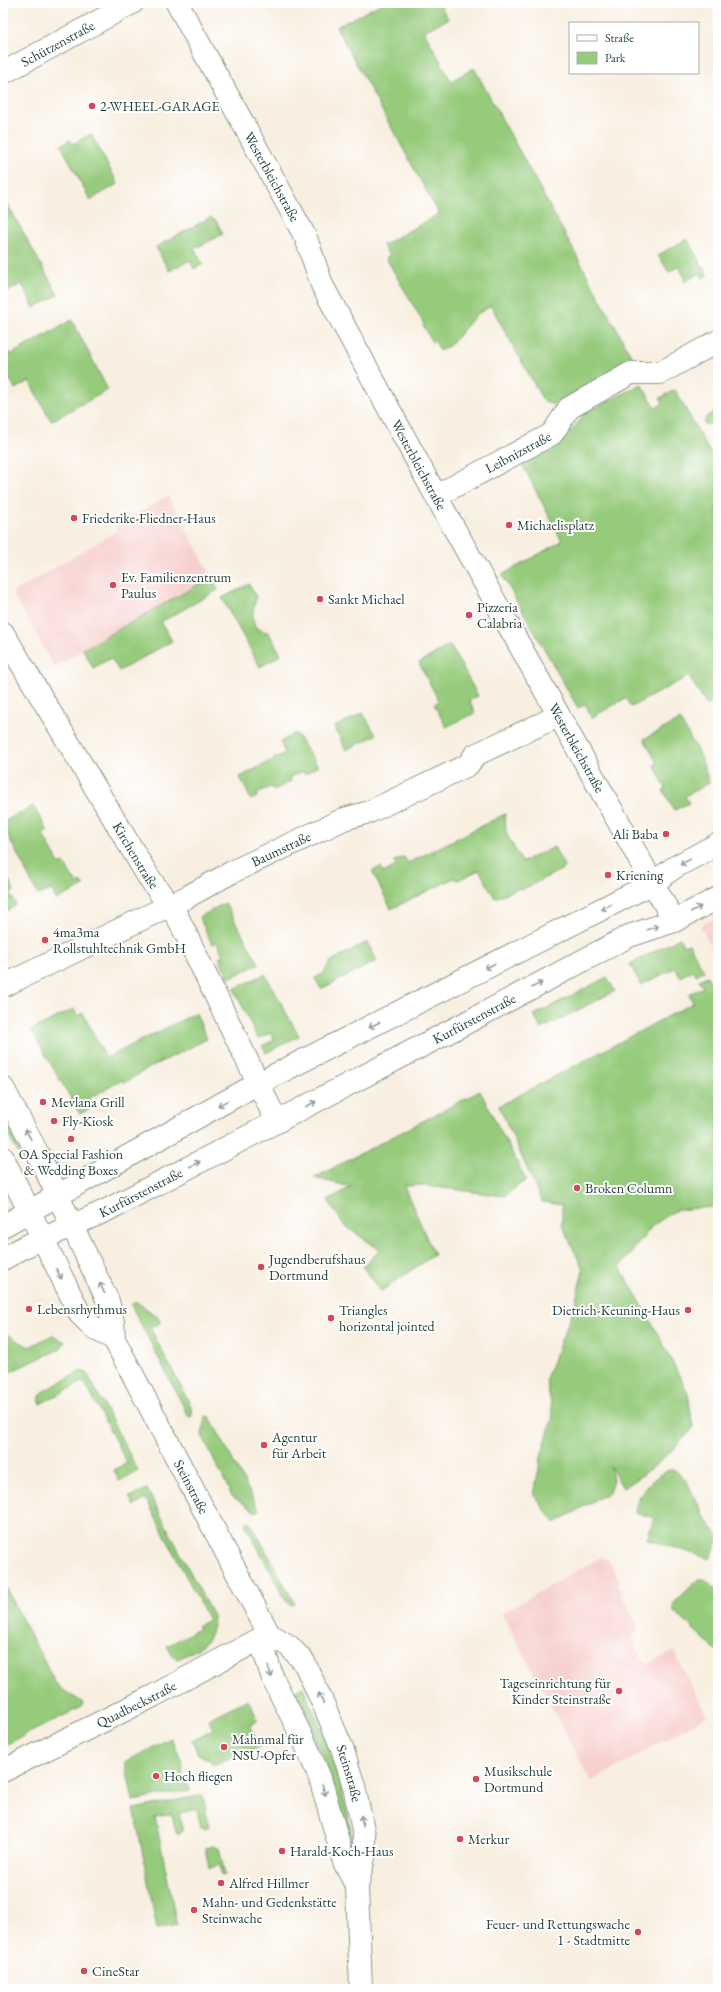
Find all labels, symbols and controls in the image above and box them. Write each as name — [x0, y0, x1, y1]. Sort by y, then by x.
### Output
street label: Schützenstraße — [18, 16, 98, 71]
legend — [569, 22, 699, 74]
text: Straße — [605, 30, 634, 46]
text: Park — [605, 50, 626, 66]
place label: 2-WHEEL-GARAGE — [100, 97, 219, 115]
marker: 2-WHEEL-GARAGE — [87, 101, 97, 111]
street label: Westerbleichstraße — [240, 128, 304, 225]
street label: Westerbleichstraße — [387, 416, 451, 513]
street label: Leibnizstraße — [482, 427, 555, 477]
place label: Friederike-Fliedner-Haus — [82, 509, 216, 527]
marker: Friederike-Fliedner-Haus — [69, 513, 79, 523]
place label: Michaelisplatz — [517, 516, 595, 534]
marker: Michaelisplatz — [504, 520, 514, 530]
place label: Ev. Familienzentrum Paulus — [121, 568, 232, 602]
marker: Ev. Familienzentrum Paulus — [108, 580, 118, 590]
place label: Sankt Michael — [328, 590, 405, 608]
marker: Sankt Michael — [315, 594, 325, 604]
place label: Pizzeria Calabria — [477, 598, 523, 632]
marker: Pizzeria Calabria — [464, 610, 474, 620]
street label: Westerbleichstraße — [545, 700, 609, 796]
street label: Kirchenstraße — [109, 819, 164, 893]
place label: Ali Baba — [611, 825, 658, 843]
street label: Baumstraße — [248, 827, 314, 871]
marker: Ali Baba — [661, 829, 671, 839]
one-way arrow — [679, 859, 691, 866]
place label: Kriening — [616, 866, 664, 884]
marker: Kriening — [603, 870, 613, 880]
one-way arrow — [600, 904, 612, 912]
one-way arrow — [690, 905, 702, 913]
place label: 4ma3ma Rollstuhltechnik GmbH — [53, 923, 186, 957]
one-way arrow — [647, 923, 659, 931]
marker: 4ma3ma Rollstuhltechnik GmbH — [40, 935, 50, 945]
one-way arrow — [484, 963, 496, 970]
one-way arrow — [531, 981, 543, 988]
street label: Kurfürstenstraße — [429, 989, 519, 1048]
one-way arrow — [368, 1022, 380, 1029]
place label: Mevlana Grill — [51, 1093, 125, 1111]
marker: Mevlana Grill — [38, 1097, 48, 1107]
one-way arrow — [217, 1099, 229, 1107]
one-way arrow — [304, 1100, 316, 1108]
place label: Fly-Kiosk — [62, 1112, 114, 1130]
marker: Fly-Kiosk — [49, 1116, 59, 1126]
one-way arrow — [23, 1129, 31, 1141]
marker: OA Special Fashion & Wedding Boxes — [66, 1134, 76, 1144]
place label: OA Special Fashion & Wedding Boxes — [19, 1145, 124, 1179]
one-way arrow — [189, 1159, 201, 1167]
street label: Kurfürstenstraße — [96, 1163, 186, 1221]
place label: Broken Column — [585, 1179, 673, 1197]
marker: Broken Column — [572, 1183, 582, 1193]
place label: Jugendberufshaus Dortmund — [268, 1250, 366, 1284]
marker: Jugendberufshaus Dortmund — [256, 1262, 266, 1272]
one-way arrow — [56, 1268, 63, 1280]
one-way arrow — [98, 1282, 105, 1294]
place label: Lebensrhythmus — [37, 1300, 128, 1318]
place label: Triangles horizontal jointed — [339, 1301, 436, 1335]
place label: Dietrich-Keuning-Haus — [552, 1301, 680, 1319]
marker: Lebensrhythmus — [24, 1304, 34, 1314]
marker: Dietrich-Keuning-Haus — [683, 1305, 693, 1315]
marker: Triangles horizontal jointed — [326, 1313, 336, 1323]
place label: Agentur für Arbeit — [271, 1428, 327, 1462]
marker: Agentur für Arbeit — [259, 1440, 269, 1450]
street label: Steinstraße — [170, 1456, 214, 1517]
one-way arrow — [267, 1666, 275, 1678]
place label: Tageseinrichtung für Kinder Steinstraße — [500, 1674, 612, 1708]
street label: Quadbeckstraße — [93, 1676, 180, 1732]
marker: Tageseinrichtung für Kinder Steinstraße — [614, 1686, 624, 1696]
one-way arrow — [317, 1693, 324, 1705]
place label: Mahnmal für NSU-Opfer — [232, 1730, 304, 1764]
marker: Mahnmal für NSU-Opfer — [219, 1742, 229, 1752]
street label: Steinstraße — [332, 1742, 366, 1804]
place label: Musikschule Dortmund — [484, 1762, 553, 1796]
place label: Hoch fliegen — [164, 1767, 234, 1785]
marker: Hoch fliegen — [151, 1771, 161, 1781]
marker: Musikschule Dortmund — [471, 1774, 481, 1784]
one-way arrow — [320, 1784, 328, 1796]
one-way arrow — [358, 1815, 366, 1828]
place label: Merkur — [468, 1830, 509, 1848]
marker: Merkur — [455, 1834, 465, 1844]
place label: Harald-Koch-Haus — [290, 1842, 394, 1860]
marker: Harald-Koch-Haus — [277, 1846, 287, 1856]
place label: Alfred Hillmer — [228, 1874, 309, 1892]
marker: Alfred Hillmer — [216, 1878, 226, 1888]
place label: Mahn- und Gedenkstätte Steinwache — [202, 1893, 337, 1927]
marker: Mahn- und Gedenkstätte Steinwache — [189, 1905, 199, 1915]
place label: Feuer- und Rettungswache 1 - Stadtmitte — [486, 1915, 631, 1949]
marker: Feuer- und Rettungswache 1 - Stadtmitte — [633, 1927, 643, 1937]
place label: CineStar — [92, 1962, 140, 1980]
marker: CineStar — [79, 1966, 89, 1976]

